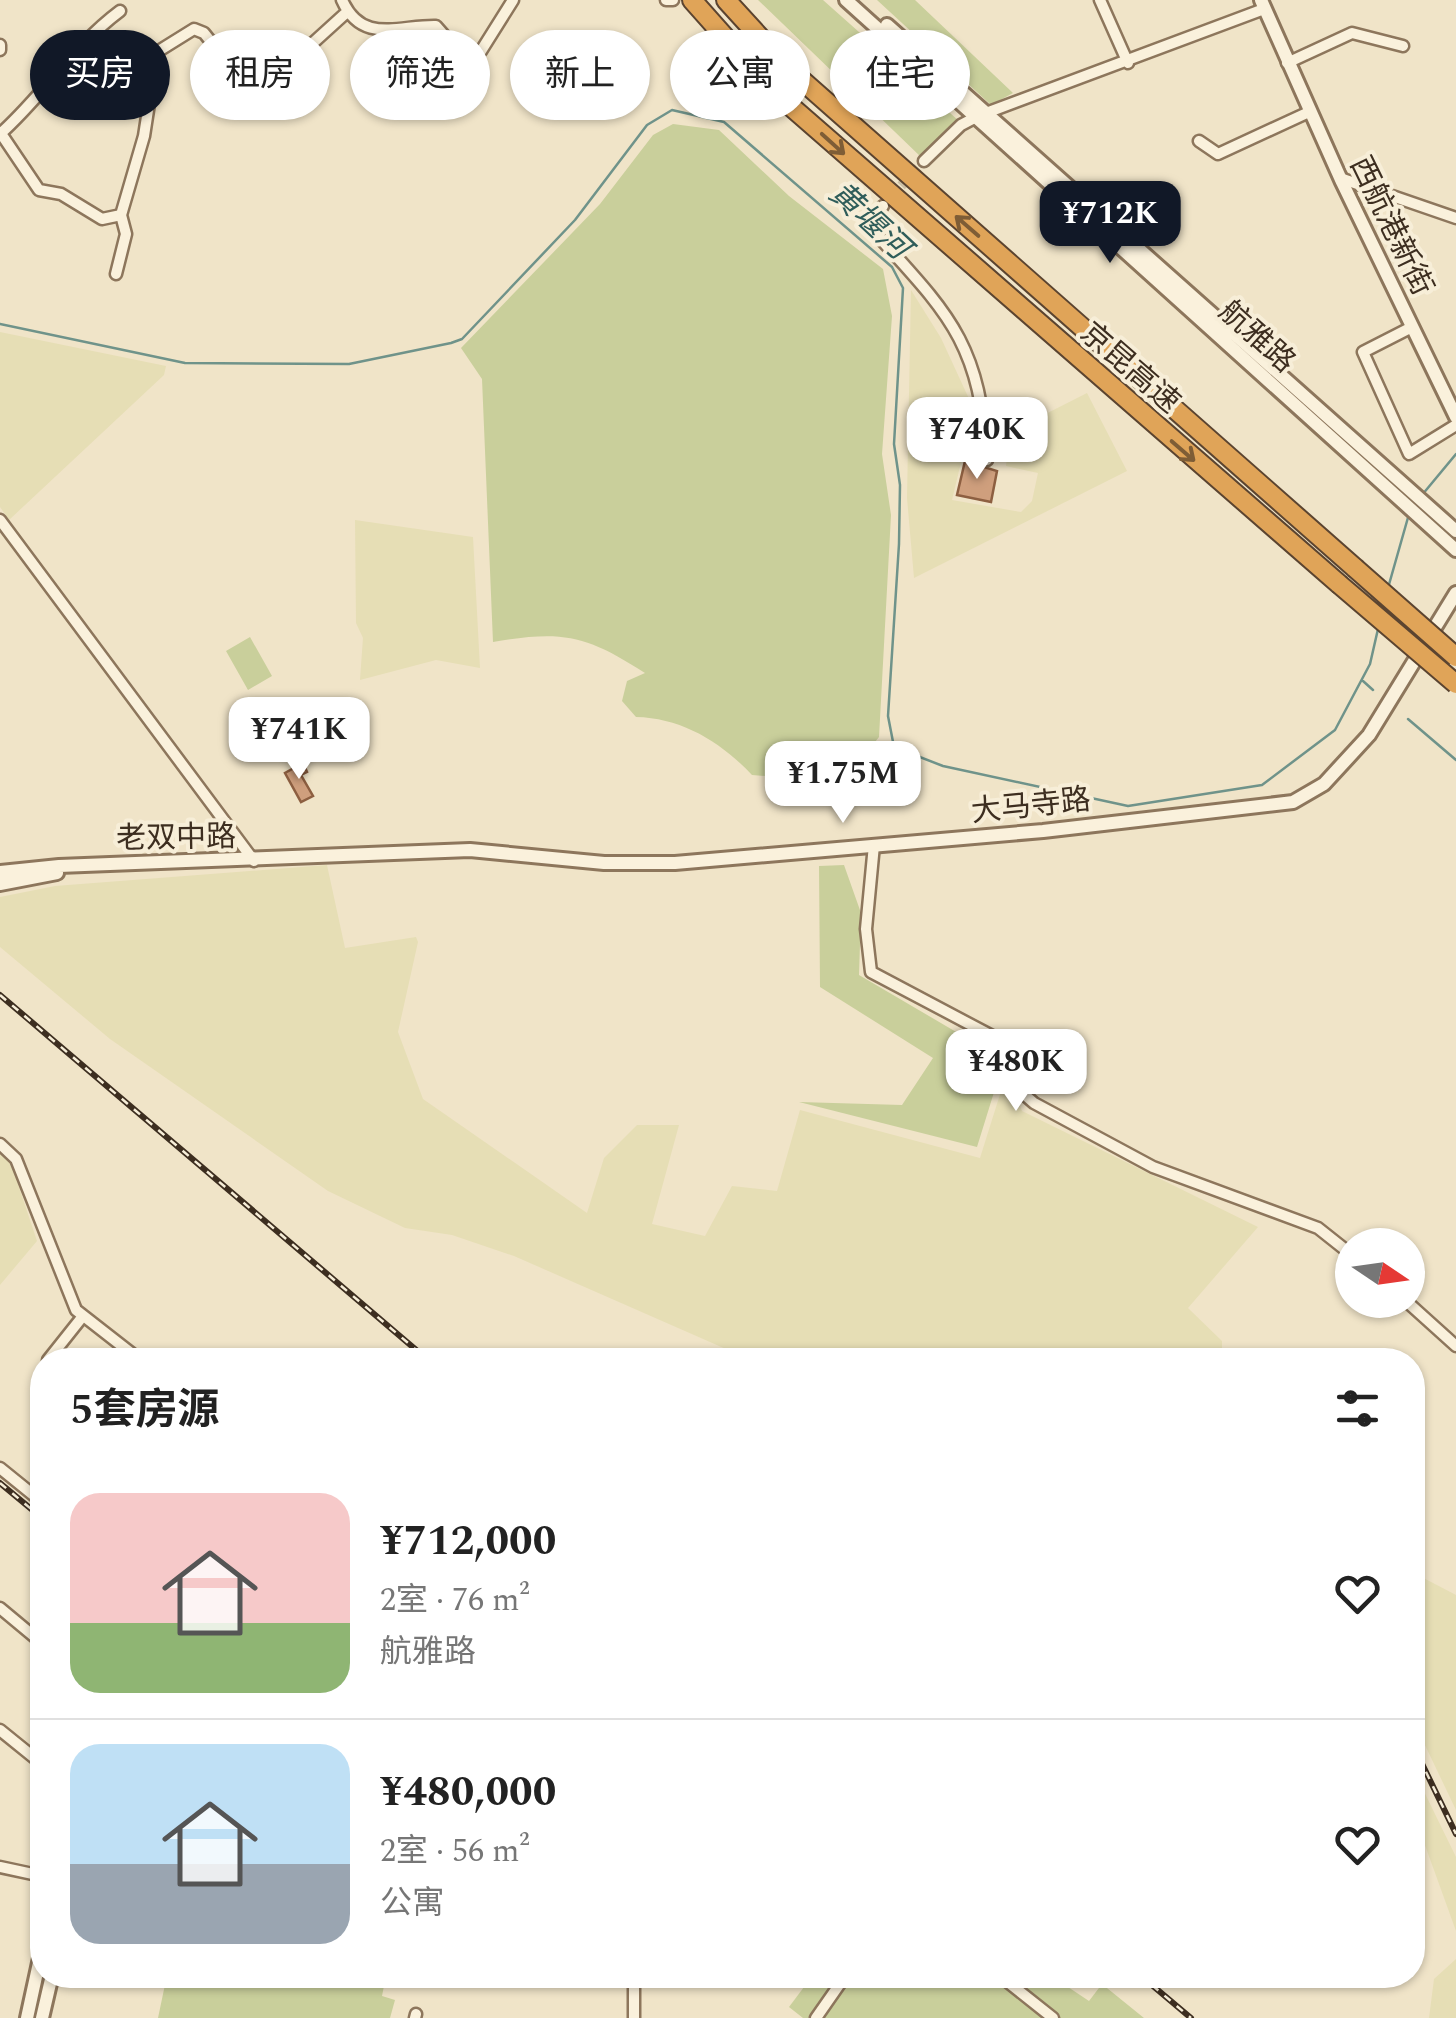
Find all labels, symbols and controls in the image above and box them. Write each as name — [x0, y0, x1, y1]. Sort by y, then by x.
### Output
chip: 买房 — [30, 30, 170, 120]
chip: 租房 — [190, 30, 330, 120]
chip: 筛选 — [350, 30, 490, 120]
chip: 新上 — [510, 30, 650, 120]
chip: 公寓 — [670, 30, 810, 120]
chip: 住宅 — [830, 30, 970, 120]
one-way arrow — [820, 133, 846, 155]
street label: 西航港新街 — [1337, 149, 1445, 303]
water label: 黄堰河 — [817, 170, 925, 276]
pin: ¥712K — [1040, 181, 1180, 266]
text: ¥712K — [1062, 189, 1158, 238]
one-way arrow — [955, 214, 980, 237]
street label: 航雅路 — [1208, 290, 1306, 384]
street label: 京昆高速 — [1070, 311, 1190, 425]
pin: ¥740K — [907, 397, 1047, 482]
text: ¥740K — [929, 405, 1025, 454]
one-way arrow — [1170, 439, 1195, 462]
pin: ¥741K — [229, 697, 369, 782]
text: ¥741K — [251, 705, 347, 754]
pin: ¥1.75M — [762, 741, 924, 826]
text: ¥1.75M — [787, 749, 899, 798]
street label: 大马寺路 — [969, 777, 1093, 835]
street label: 老双中路 — [116, 814, 236, 862]
pin: ¥480K — [946, 1029, 1086, 1114]
text: ¥480K — [968, 1037, 1064, 1086]
north arrow — [1335, 1228, 1425, 1318]
map controls — [1335, 1228, 1425, 1318]
text: 5套房源 — [70, 1379, 220, 1442]
icon: filters — [1330, 1381, 1385, 1436]
text: ¥712,000 — [380, 1510, 556, 1573]
icon: home — [150, 1533, 270, 1653]
icon: heart — [1330, 1566, 1385, 1621]
text: 2室 · 76 m² — [380, 1576, 530, 1625]
text: 航雅路 — [380, 1628, 476, 1677]
text: ¥480,000 — [380, 1761, 556, 1824]
icon: home — [150, 1784, 270, 1904]
icon: heart — [1330, 1817, 1385, 1872]
text: 2室 · 56 m² — [380, 1827, 530, 1876]
text: 公寓 — [380, 1879, 444, 1928]

